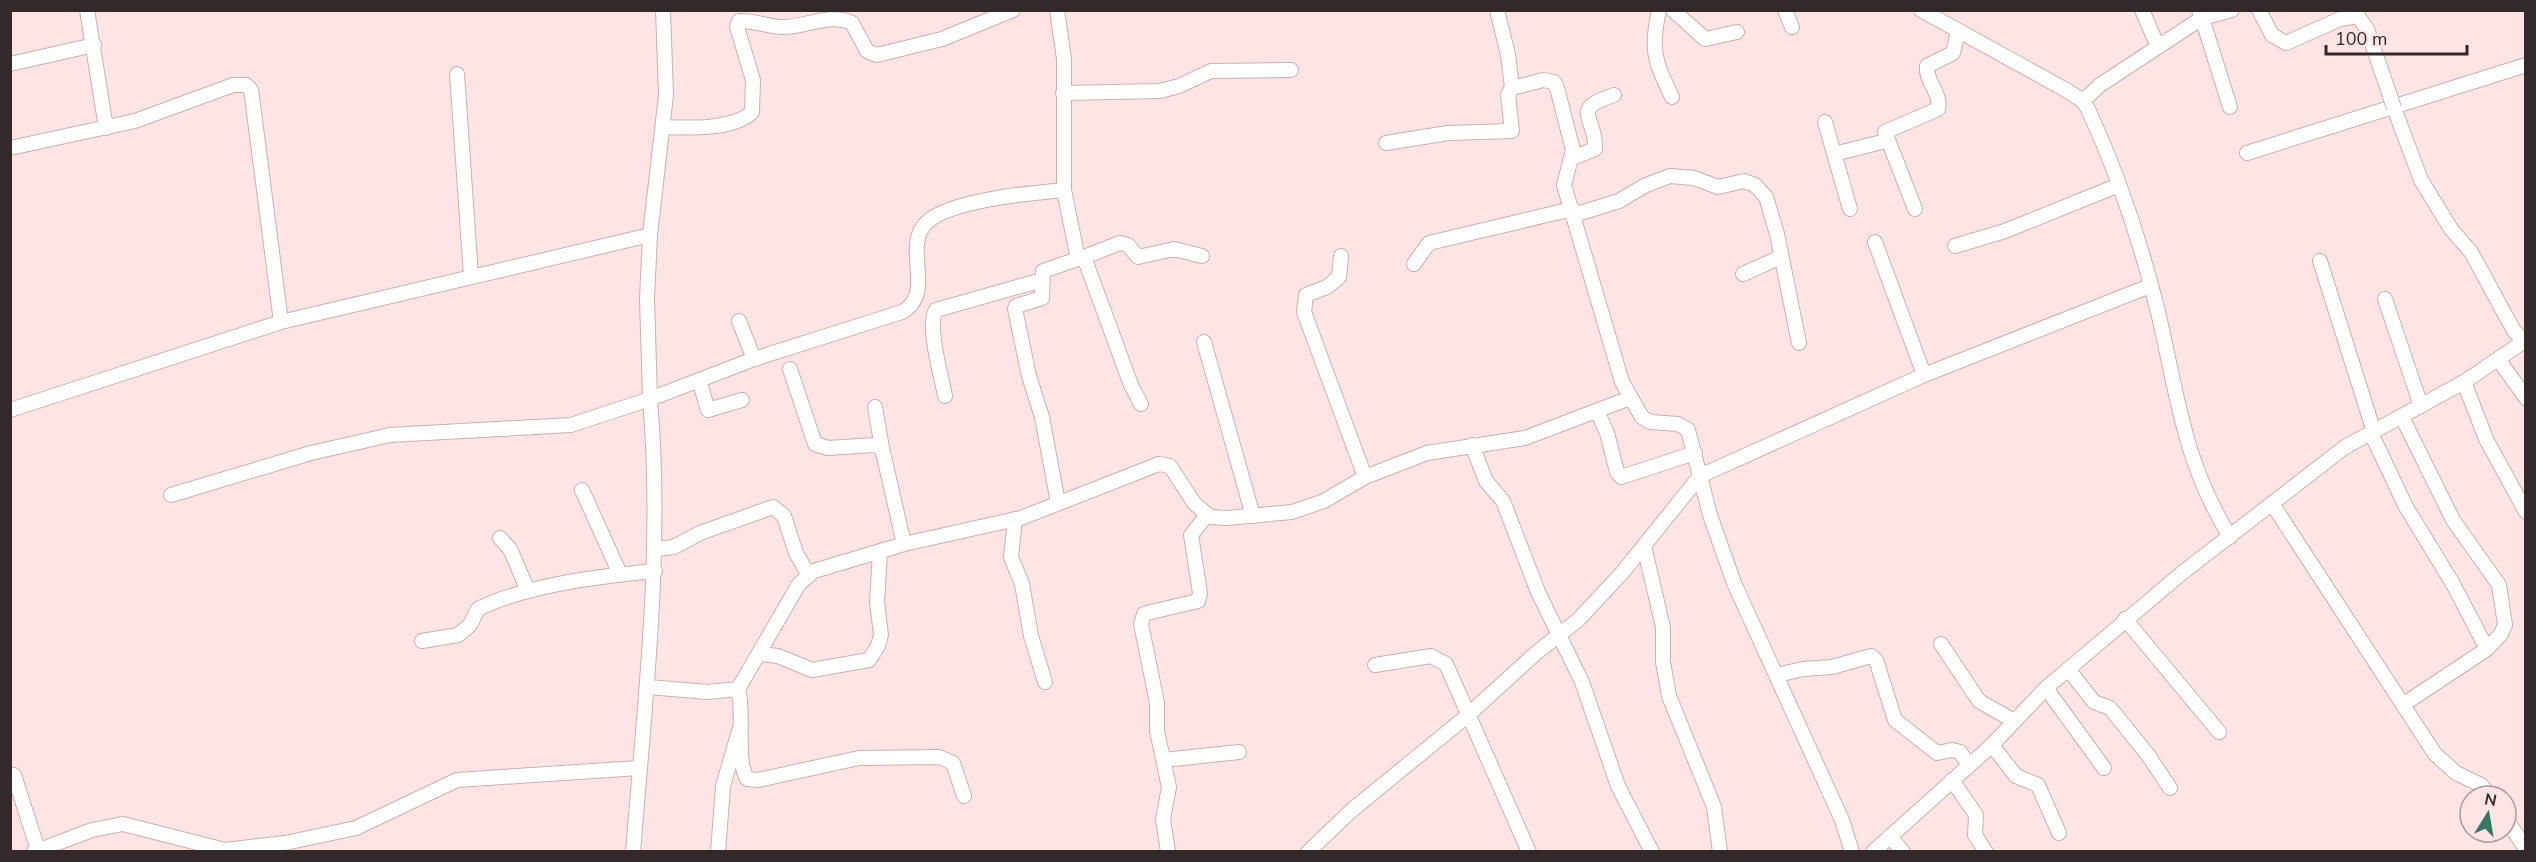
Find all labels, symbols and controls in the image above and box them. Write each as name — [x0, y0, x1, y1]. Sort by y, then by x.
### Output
scale bar — [2326, 18, 2467, 56]
text: 100 m — [2335, 27, 2387, 51]
north arrow — [2458, 784, 2518, 844]
text: N — [2483, 788, 2499, 812]

